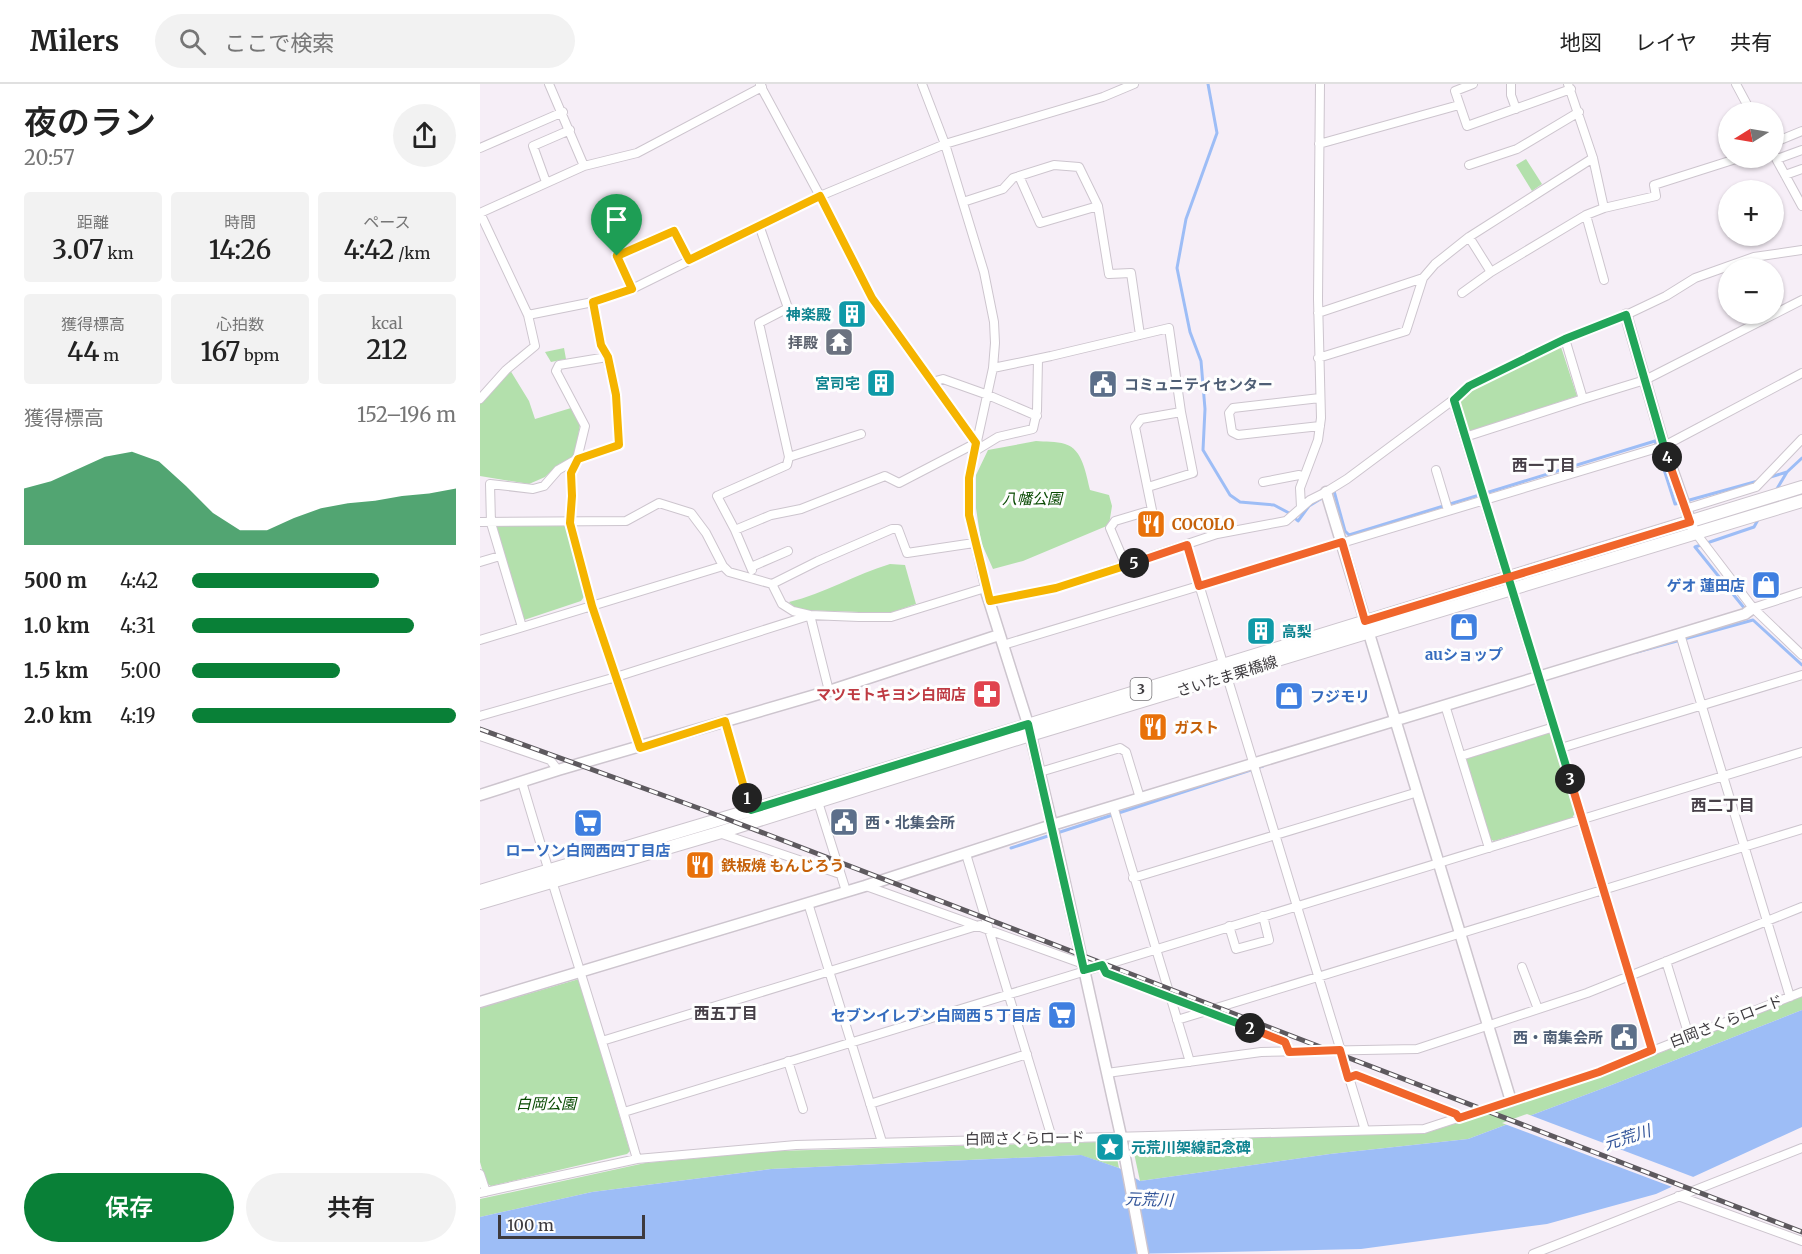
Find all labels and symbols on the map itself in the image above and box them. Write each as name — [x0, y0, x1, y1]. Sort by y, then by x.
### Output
north arrow — [1718, 102, 1784, 168]
pin — [591, 194, 642, 256]
building icon: 神楽殿 — [836, 298, 868, 330]
place label: 神楽殿 — [785, 305, 831, 324]
temple icon: 拝殿 — [823, 326, 855, 358]
place label: 拝殿 — [788, 333, 818, 352]
building icon: 宮司宅 — [865, 367, 897, 399]
public building icon: コミュニティセンター — [1087, 368, 1119, 400]
place label: 宮司宅 — [815, 374, 860, 393]
place label: コミュニティセンター — [1124, 375, 1273, 394]
pin: 4 — [1652, 442, 1682, 472]
district label: 西一丁目 — [1512, 455, 1576, 475]
park label: 八幡公園 — [1002, 489, 1064, 508]
restaurant icon: COCOLO — [1135, 508, 1167, 540]
place label: COCOLO — [1172, 515, 1234, 534]
pin: 5 — [1119, 548, 1149, 578]
shop icon: ゲオ 蓮田店 — [1750, 569, 1782, 601]
place label: ゲオ 蓮田店 — [1666, 576, 1745, 595]
shop icon: auショップ — [1448, 611, 1480, 643]
building icon: 高梨 — [1245, 615, 1277, 647]
place label: 高梨 — [1282, 622, 1312, 641]
place label: auショップ — [1425, 645, 1503, 664]
street label: さいたま栗橋線 — [1174, 652, 1280, 700]
pharmacy icon: マツモトキヨシ白岡店 — [971, 678, 1003, 710]
road number: 3 — [1130, 678, 1152, 700]
shop icon: フジモリ — [1273, 680, 1305, 712]
place label: マツモトキヨシ白岡店 — [816, 685, 966, 704]
place label: フジモリ — [1310, 687, 1370, 706]
restaurant icon: ガスト — [1137, 711, 1169, 743]
place label: ガスト — [1174, 718, 1219, 737]
pin: 3 — [1555, 764, 1585, 794]
pin: 1 — [732, 783, 762, 813]
district label: 西二丁目 — [1691, 795, 1755, 815]
public building icon: 西・北集会所 — [828, 806, 860, 838]
supermarket icon: ローソン白岡西四丁目店 — [572, 807, 604, 839]
place label: 西・北集会所 — [865, 813, 955, 832]
place label: ローソン白岡西四丁目店 — [505, 841, 671, 860]
restaurant icon: 鉄板焼 もんじろう — [684, 849, 716, 881]
place label: 鉄板焼 もんじろう — [721, 856, 845, 875]
street label: 白岡さくらロード — [1667, 991, 1785, 1051]
supermarket icon: セブンイレブン白岡西５丁目店 — [1046, 999, 1078, 1031]
district label: 西五丁目 — [694, 1003, 758, 1023]
place label: セブンイレブン白岡西５丁目店 — [831, 1006, 1041, 1025]
pin: 2 — [1235, 1013, 1265, 1043]
public building icon: 西・南集会所 — [1608, 1021, 1640, 1053]
place label: 西・南集会所 — [1513, 1028, 1603, 1047]
park label: 白岡公園 — [516, 1094, 578, 1113]
water label: 元荒川 — [1601, 1119, 1655, 1154]
street label: 白岡さくらロード — [965, 1127, 1085, 1149]
place icon: 元荒川架線記念碑 — [1094, 1131, 1126, 1163]
place label: 元荒川架線記念碑 — [1131, 1138, 1251, 1157]
water label: 元荒川 — [1125, 1188, 1175, 1210]
scale bar — [498, 1212, 645, 1240]

